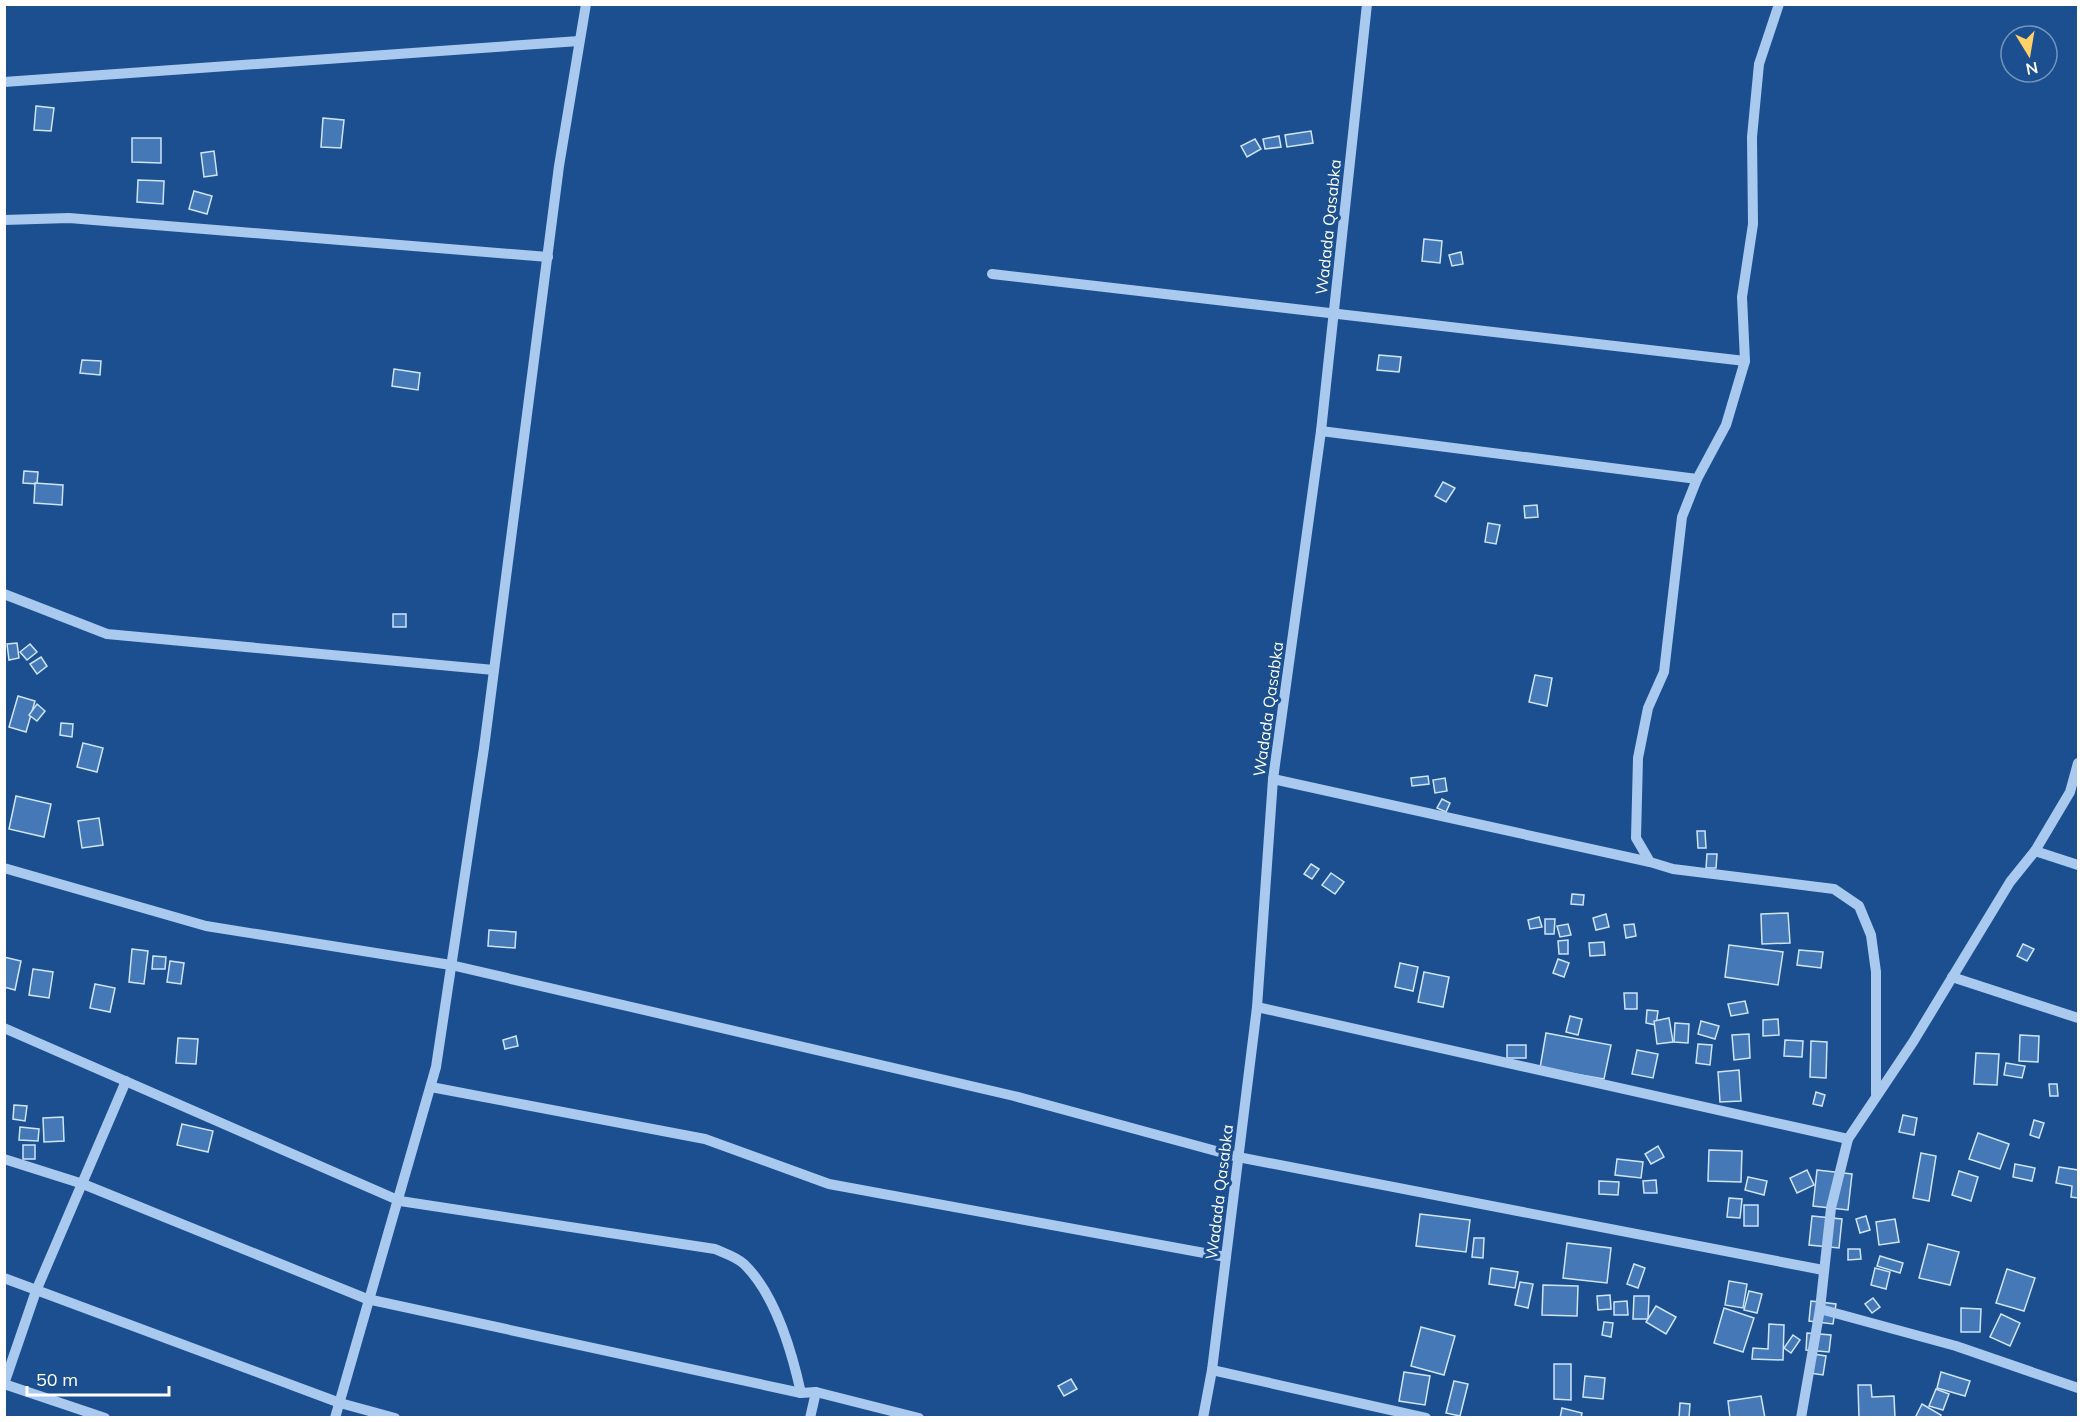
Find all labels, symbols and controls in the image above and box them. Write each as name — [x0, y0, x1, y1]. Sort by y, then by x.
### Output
north arrow — [1999, 24, 2059, 84]
text: N — [2024, 58, 2040, 80]
street label: Wadada Qasabka — [1311, 158, 1345, 296]
street label: Wadada Qasabka — [1249, 640, 1287, 778]
street label: Wadada Qasabka — [1201, 1123, 1237, 1261]
scale bar — [27, 1359, 170, 1397]
text: 50 m — [36, 1368, 78, 1391]

